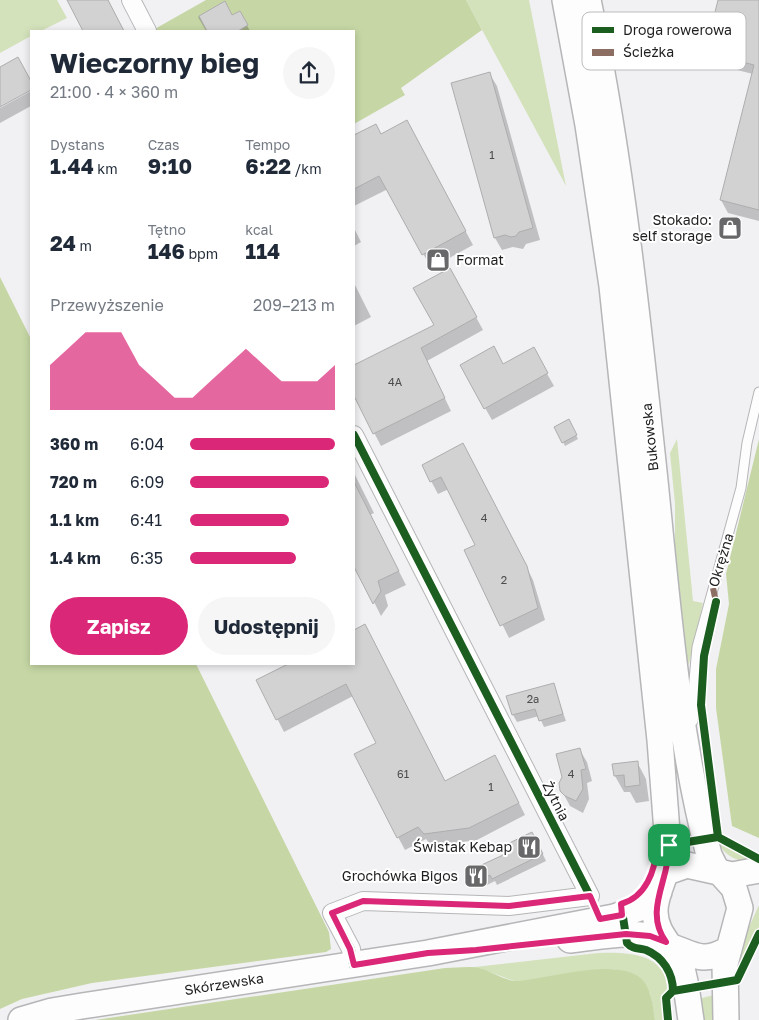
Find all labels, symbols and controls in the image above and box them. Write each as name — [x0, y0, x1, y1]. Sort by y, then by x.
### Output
legend — [582, 12, 746, 70]
text: Droga rowerowa — [623, 21, 732, 38]
text: Ścieżka — [623, 43, 674, 60]
text: Wieczorny bieg — [50, 46, 259, 79]
button: share — [283, 47, 335, 99]
text: 21:00 · 4 × 360 m — [50, 82, 178, 102]
text: Dystans — [50, 136, 105, 153]
text: Czas — [148, 136, 180, 153]
text: Tempo — [245, 136, 290, 153]
house number: 1 — [489, 148, 495, 161]
text: 1.44 — [50, 153, 94, 179]
text: 9:10 — [148, 153, 192, 179]
text: 6:22 — [245, 153, 291, 179]
text: km — [94, 160, 118, 177]
text: /km — [291, 160, 322, 177]
place label: Stokado: self storage — [632, 211, 712, 244]
shop icon: Stokado: self storage — [717, 215, 743, 241]
text: Tętno — [148, 221, 186, 238]
text: kcal — [245, 221, 273, 238]
text: 24 — [50, 230, 76, 256]
text: m — [76, 237, 92, 254]
text: 146 — [148, 238, 185, 264]
text: 114 — [245, 238, 280, 264]
text: bpm — [185, 245, 218, 262]
shop icon: Format — [425, 247, 451, 273]
place label: Format — [456, 251, 504, 268]
text: Przewyższenie — [50, 295, 164, 315]
text: 209–213 m — [253, 295, 335, 315]
house number: 4A — [388, 375, 403, 388]
street label: Bukowska — [637, 402, 662, 472]
text: 360 m — [50, 434, 98, 454]
text: 6:04 — [130, 434, 164, 454]
text: 720 m — [50, 472, 97, 492]
text: 6:09 — [130, 472, 164, 492]
text: 1.1 km — [50, 510, 99, 530]
text: 6:41 — [130, 510, 162, 530]
house number: 4 — [481, 511, 488, 524]
street label: Okrężna — [704, 531, 737, 589]
text: 1.4 km — [50, 548, 101, 568]
text: 6:35 — [130, 548, 163, 568]
house number: 2 — [501, 573, 507, 586]
button: Zapisz — [50, 597, 188, 655]
button: Udostępnij — [198, 597, 335, 655]
house number: 2a — [527, 692, 539, 705]
house number: 61 — [397, 767, 409, 780]
house number: 4 — [568, 767, 575, 780]
street label: Żytnia — [539, 778, 574, 823]
house number: 1 — [488, 780, 494, 793]
pin — [648, 824, 690, 866]
icon: arrive — [655, 831, 683, 859]
restaurant icon: Świstak Kebap — [516, 834, 542, 860]
place label: Świstak Kebap — [413, 838, 512, 855]
restaurant icon: Grochówka Bigos — [463, 863, 489, 889]
place label: Grochówka Bigos — [342, 867, 458, 884]
street label: Skórzewska — [183, 969, 265, 998]

